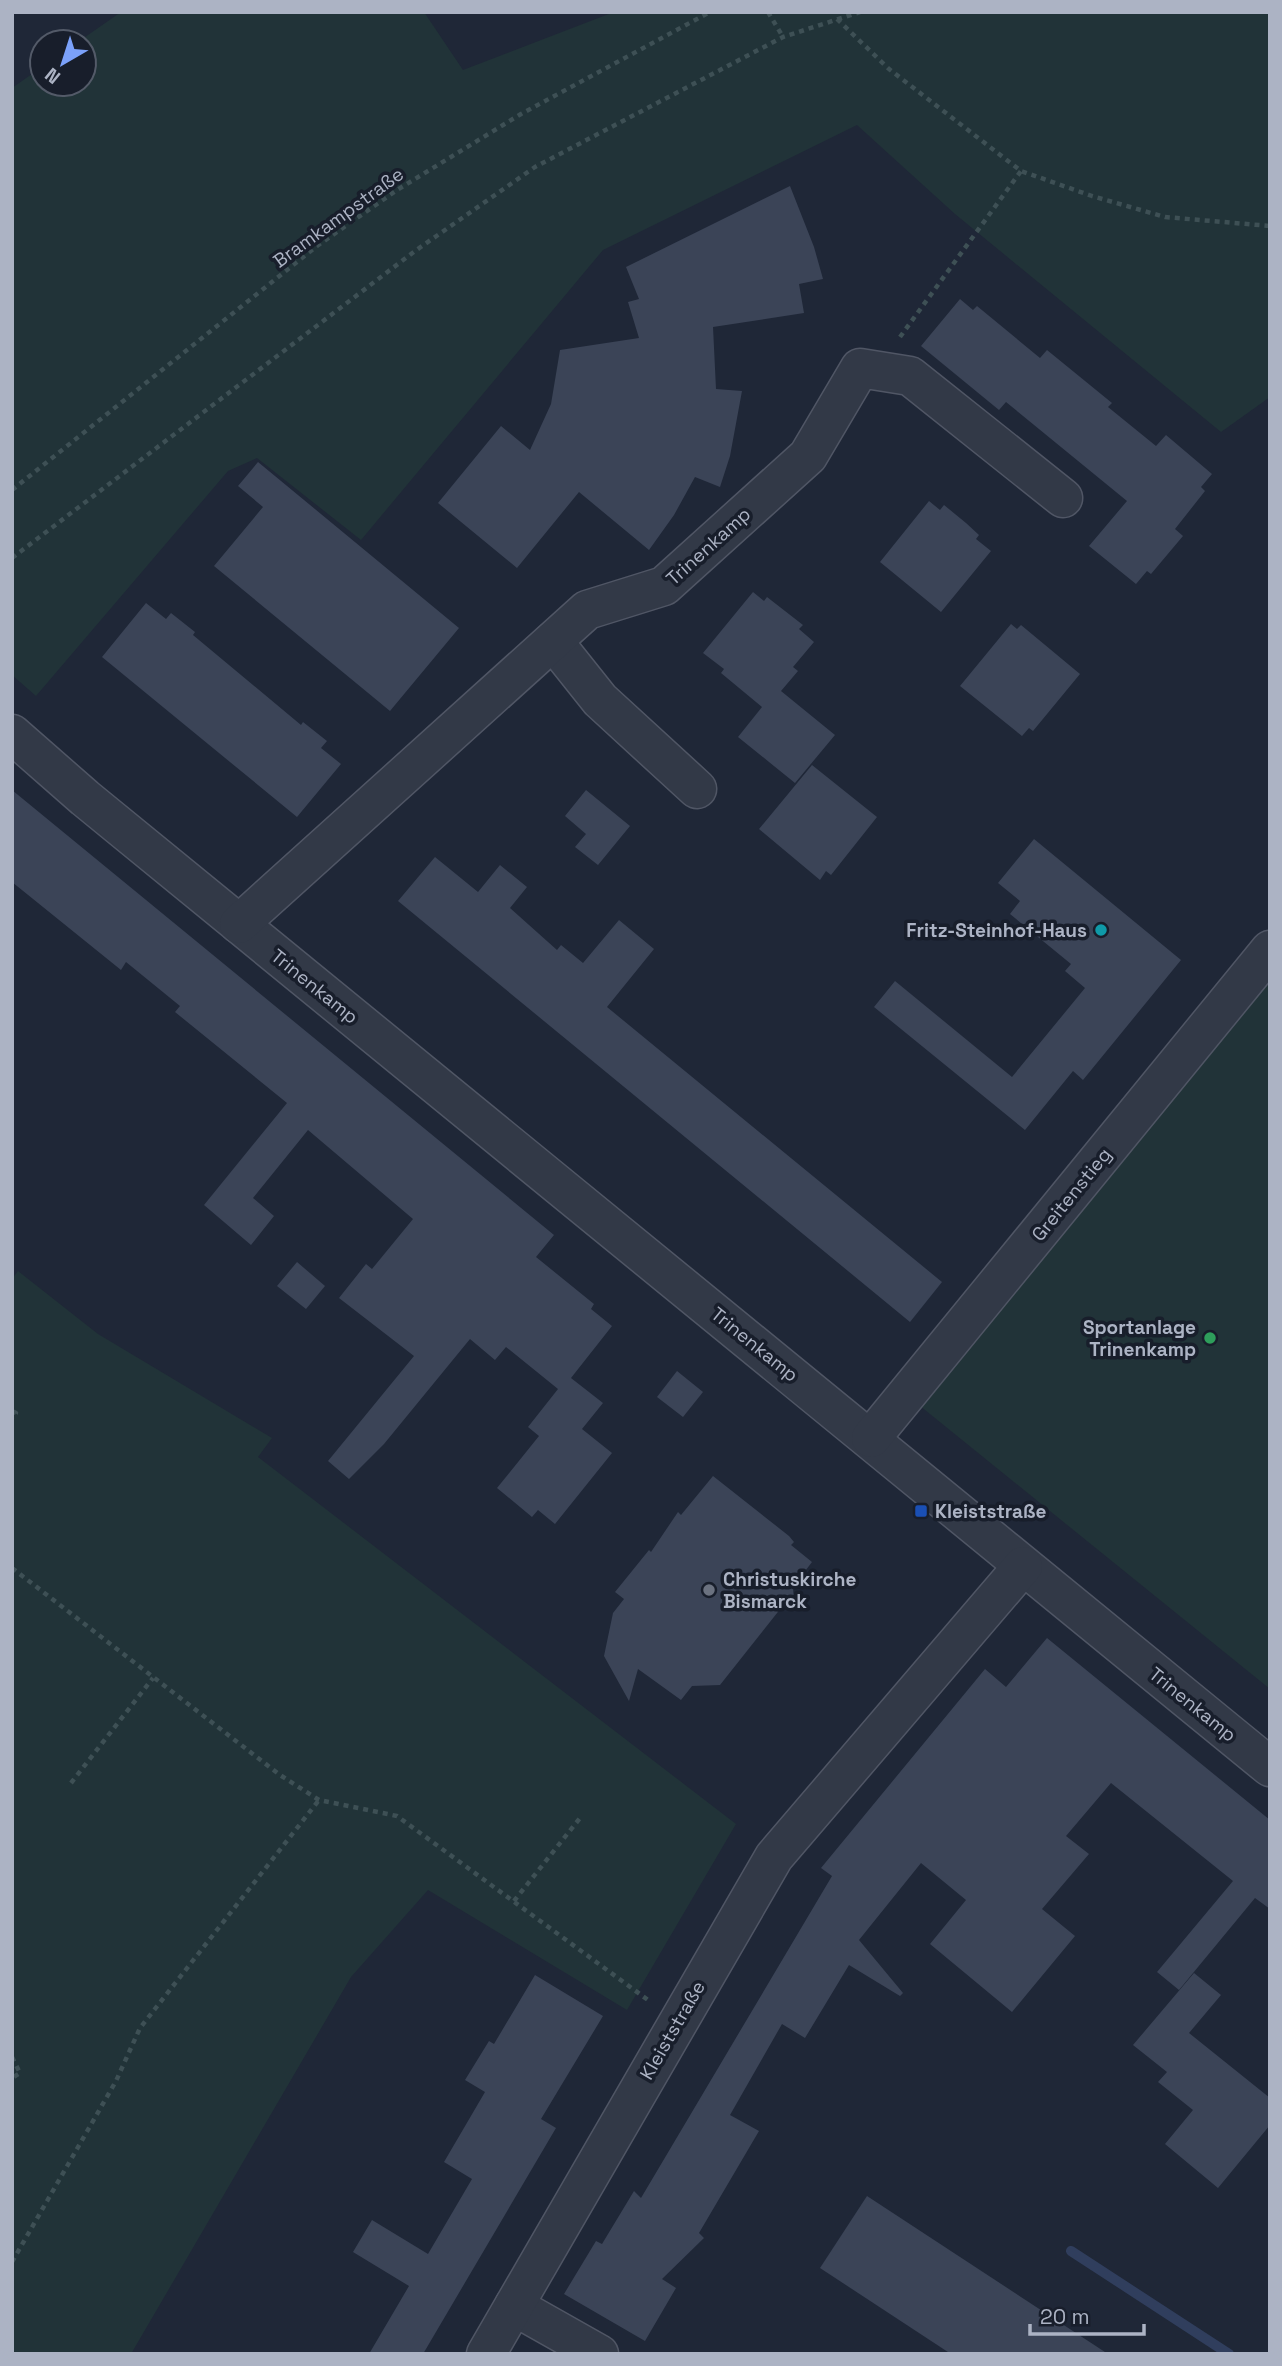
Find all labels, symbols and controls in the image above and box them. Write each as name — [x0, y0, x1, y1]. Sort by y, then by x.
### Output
north arrow — [28, 28, 98, 98]
text: N — [40, 62, 65, 90]
street label: Bramkampstraße — [268, 162, 409, 273]
street label: Trinenkamp — [661, 502, 756, 591]
place label: Fritz-Steinhof-Haus — [906, 918, 1087, 943]
marker: Fritz-Steinhof-Haus — [1093, 922, 1109, 938]
street label: Trinenkamp — [266, 943, 364, 1029]
street label: Greitenstieg — [1026, 1142, 1117, 1246]
street label: Trinenkamp — [706, 1301, 804, 1387]
place label: Sportanlage Trinenkamp — [1083, 1315, 1196, 1362]
marker: Sportanlage Trinenkamp — [1202, 1330, 1218, 1346]
place label: Kleiststraße — [935, 1499, 1046, 1524]
marker: Kleiststraße — [913, 1503, 929, 1519]
place label: Christuskirche Bismarck — [723, 1567, 856, 1614]
marker: Christuskirche Bismarck — [701, 1582, 717, 1598]
street label: Trinenkamp — [1144, 1661, 1242, 1747]
street label: Kleiststraße — [634, 1976, 711, 2084]
scale bar — [1030, 2292, 1144, 2336]
text: 20 m — [1040, 2303, 1090, 2330]

